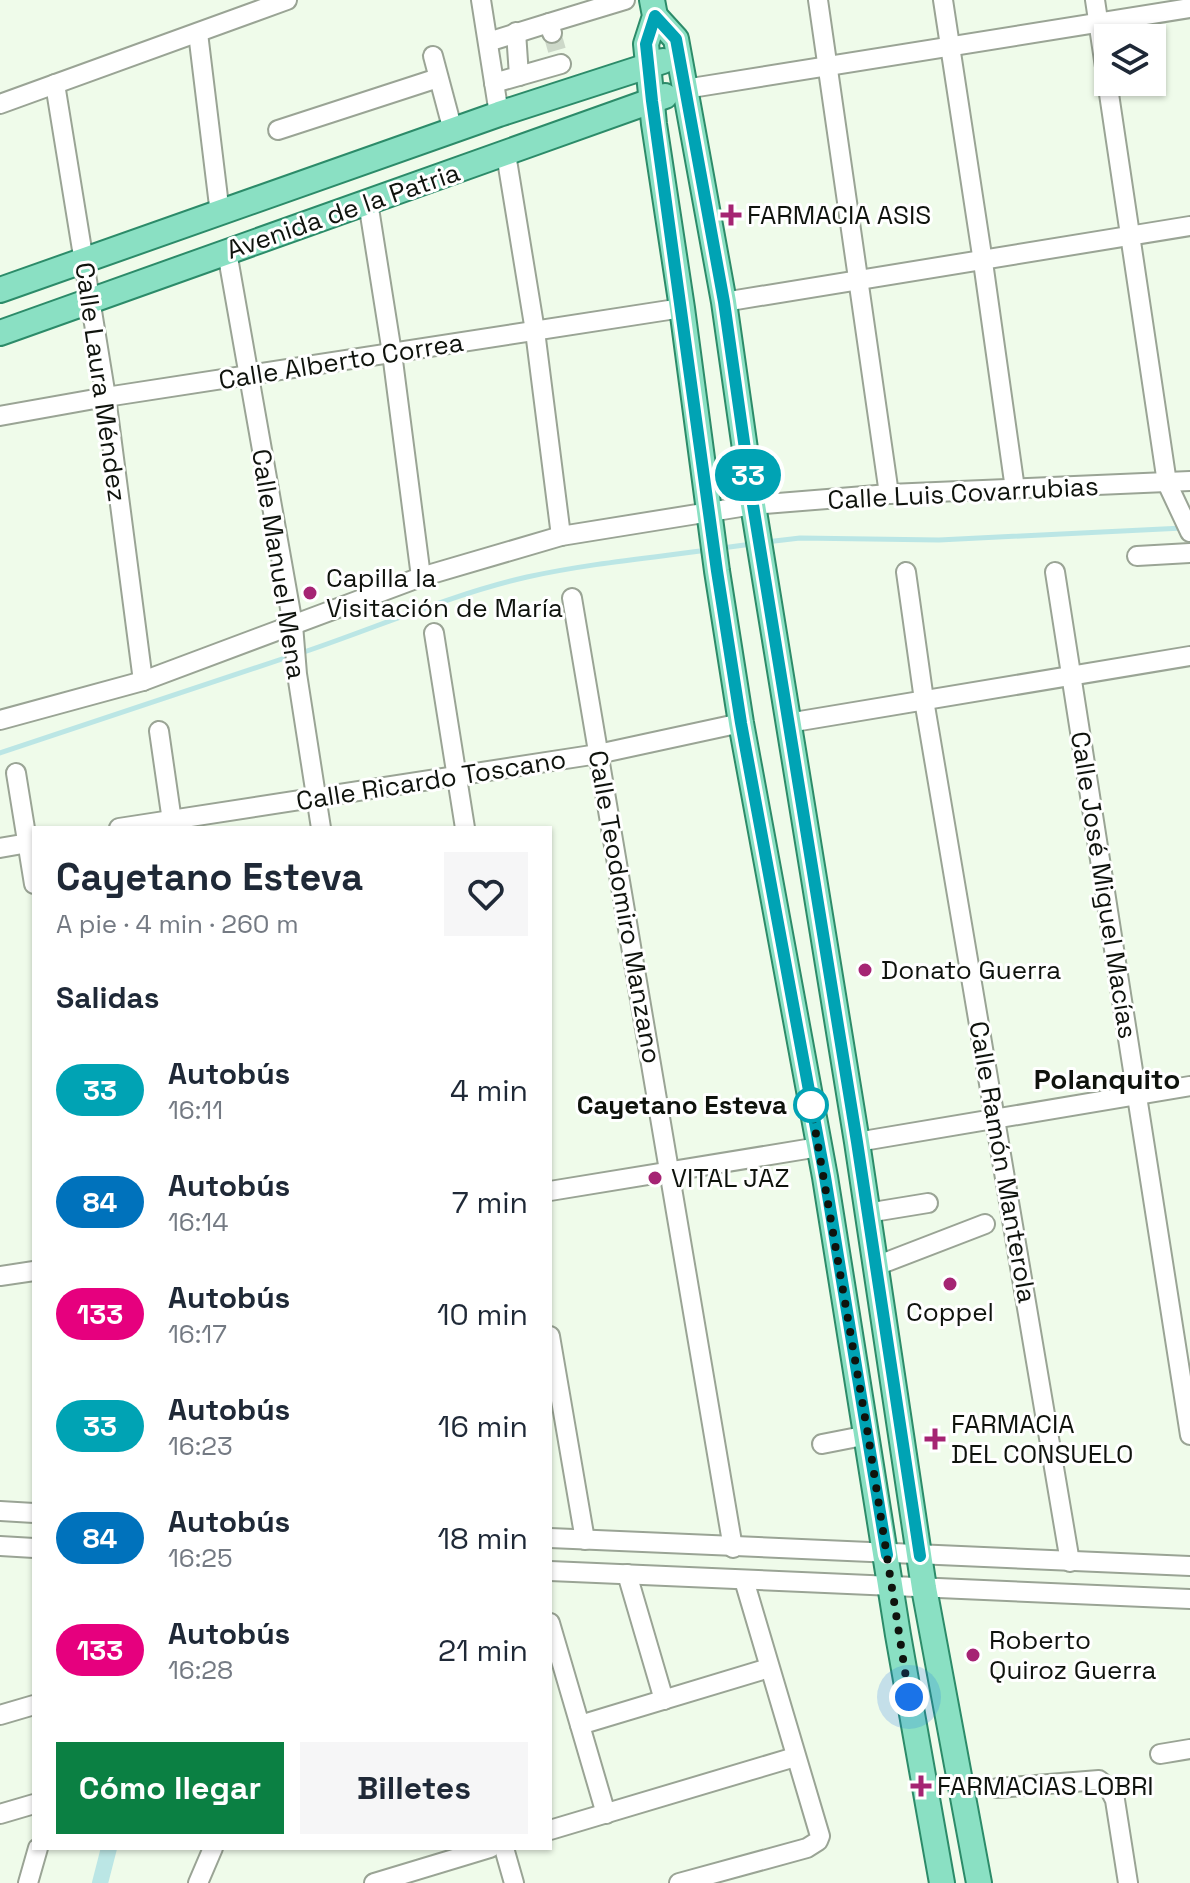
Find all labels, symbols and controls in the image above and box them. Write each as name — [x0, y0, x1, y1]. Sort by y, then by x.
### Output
map controls — [1094, 24, 1166, 96]
button: layers — [1094, 24, 1166, 96]
street label: Avenida de la Patria — [222, 155, 464, 267]
place label: FARMACIA ASIS — [747, 198, 931, 232]
marker: FARMACIA ASIS — [722, 206, 740, 224]
street label: Calle Laura Méndez — [67, 260, 135, 504]
street label: Calle Alberto Correa — [216, 325, 466, 397]
street label: Calle Manuel Mena — [244, 446, 314, 682]
line badge: 33 — [712, 449, 784, 501]
text: 33 — [731, 457, 765, 493]
street label: Calle Luis Covarrubias — [827, 469, 1099, 517]
place label: Capilla la Visitación de María — [326, 561, 563, 625]
marker: Capilla la Visitación de María — [301, 584, 319, 602]
street label: Calle José Miguel Macías — [1063, 729, 1145, 1041]
street label: Calle Ricardo Toscano — [294, 742, 568, 818]
street label: Calle Teodomiro Manzano — [581, 748, 669, 1066]
button: heart — [444, 852, 528, 936]
text: Cayetano Esteva — [56, 853, 363, 901]
text: A pie · 4 min · 260 m — [56, 907, 299, 941]
place label: Donato Guerra — [881, 953, 1061, 987]
marker: Donato Guerra — [856, 961, 874, 979]
text: Salidas — [56, 978, 160, 1017]
street label: Calle Ramón Manterola — [961, 1018, 1045, 1306]
text: Autobús — [168, 1054, 290, 1093]
district label: Polanquito — [1034, 1061, 1180, 1097]
text: 4 min — [450, 1071, 528, 1110]
text: 33 — [83, 1072, 117, 1108]
place label: Cayetano Esteva — [577, 1088, 787, 1122]
marker: Cayetano Esteva — [794, 1088, 828, 1122]
text: 16:11 — [168, 1093, 223, 1127]
place label: VITAL JAZ — [671, 1161, 789, 1195]
text: Autobús — [168, 1166, 290, 1205]
marker: VITAL JAZ — [646, 1169, 664, 1187]
text: 7 min — [452, 1183, 528, 1222]
text: 84 — [83, 1184, 117, 1220]
text: 16:14 — [168, 1205, 228, 1239]
marker: Coppel — [941, 1275, 959, 1293]
text: Autobús — [168, 1278, 290, 1317]
text: 10 min — [437, 1295, 528, 1334]
place label: Coppel — [906, 1295, 994, 1329]
text: 133 — [77, 1296, 123, 1332]
text: 16:17 — [168, 1317, 227, 1351]
text: Autobús — [168, 1390, 290, 1429]
text: 16 min — [438, 1407, 528, 1446]
place label: FARMACIA DEL CONSUELO — [951, 1407, 1133, 1471]
text: 33 — [83, 1408, 117, 1444]
text: 16:23 — [168, 1429, 233, 1463]
marker: FARMACIA DEL CONSUELO — [926, 1430, 944, 1448]
text: Autobús — [168, 1502, 290, 1541]
text: 18 min — [438, 1519, 528, 1558]
text: 84 — [83, 1520, 117, 1556]
text: 16:25 — [168, 1541, 233, 1575]
text: Autobús — [168, 1614, 290, 1653]
place label: Roberto Quiroz Guerra — [989, 1623, 1156, 1687]
text: 21 min — [438, 1631, 528, 1670]
text: 133 — [77, 1632, 123, 1668]
marker: Roberto Quiroz Guerra — [964, 1646, 982, 1664]
text: 16:28 — [168, 1653, 233, 1687]
your location — [889, 1677, 929, 1717]
button: Cómo llegar — [56, 1742, 284, 1834]
button: Billetes — [300, 1742, 528, 1834]
place label: FARMACIAS LOBRI — [937, 1769, 1154, 1803]
marker: FARMACIAS LOBRI — [912, 1777, 930, 1795]

